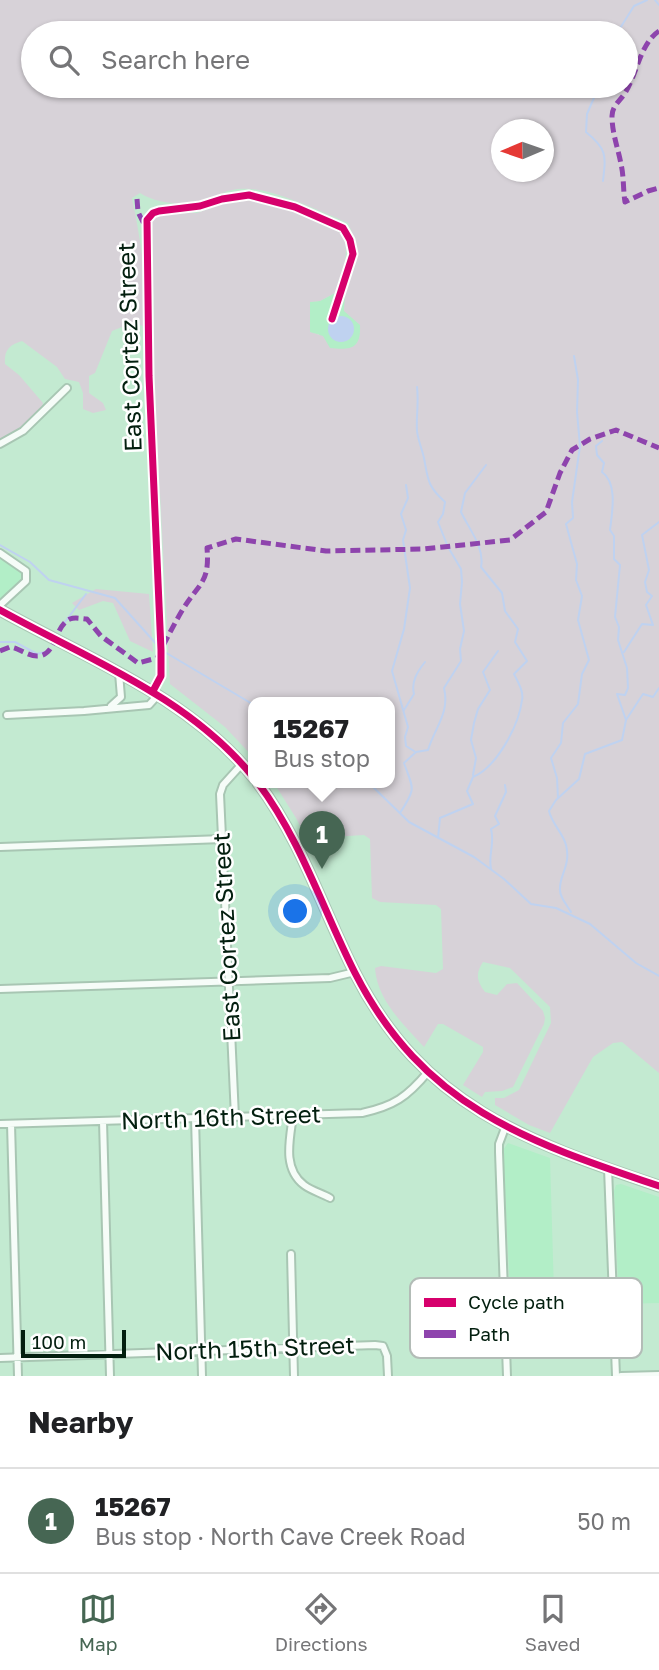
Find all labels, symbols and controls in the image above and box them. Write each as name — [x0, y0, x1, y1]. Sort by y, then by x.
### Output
search box — [21, 21, 638, 98]
icon: search — [45, 41, 83, 79]
text: Search here — [101, 44, 250, 75]
north arrow — [491, 119, 554, 182]
street label: East Cortez Street — [110, 242, 147, 452]
popup — [248, 697, 395, 788]
text: 15267 — [273, 713, 349, 744]
text: Bus stop — [273, 744, 370, 772]
pin: 1 — [299, 811, 345, 869]
street label: East Cortez Street — [206, 832, 245, 1043]
your location — [278, 894, 312, 928]
street label: North 16th Street — [120, 1099, 322, 1134]
legend — [410, 1278, 642, 1358]
text: Cycle path — [468, 1290, 565, 1313]
text: Path — [468, 1322, 510, 1345]
scale bar — [21, 1327, 126, 1359]
text: 100 m — [32, 1330, 86, 1353]
street label: North 15th Street — [155, 1330, 355, 1365]
text: Nearby — [28, 1404, 133, 1440]
text: 15267 — [95, 1491, 171, 1522]
text: 1 — [45, 1507, 57, 1535]
text: 50 m — [577, 1507, 631, 1535]
text: Bus stop · North Cave Creek Road — [95, 1522, 466, 1550]
tab: Map — [79, 1590, 117, 1655]
tab: Directions — [275, 1590, 368, 1655]
tab: Saved — [525, 1590, 580, 1655]

